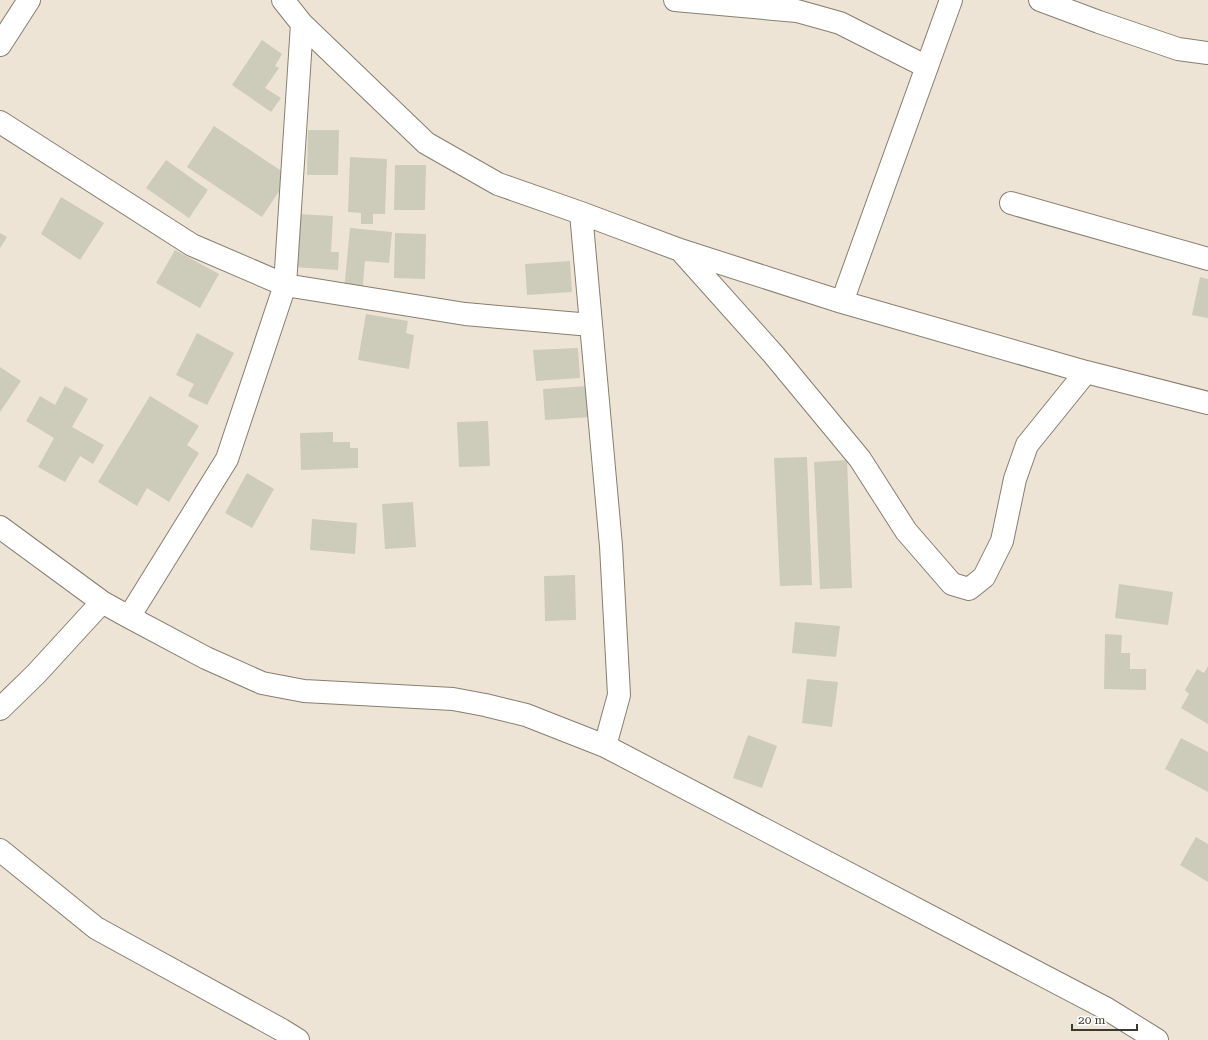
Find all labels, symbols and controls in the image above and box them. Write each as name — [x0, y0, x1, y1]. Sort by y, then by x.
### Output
scale bar — [1072, 1006, 1137, 1032]
text: 20 m — [1078, 1013, 1105, 1027]

